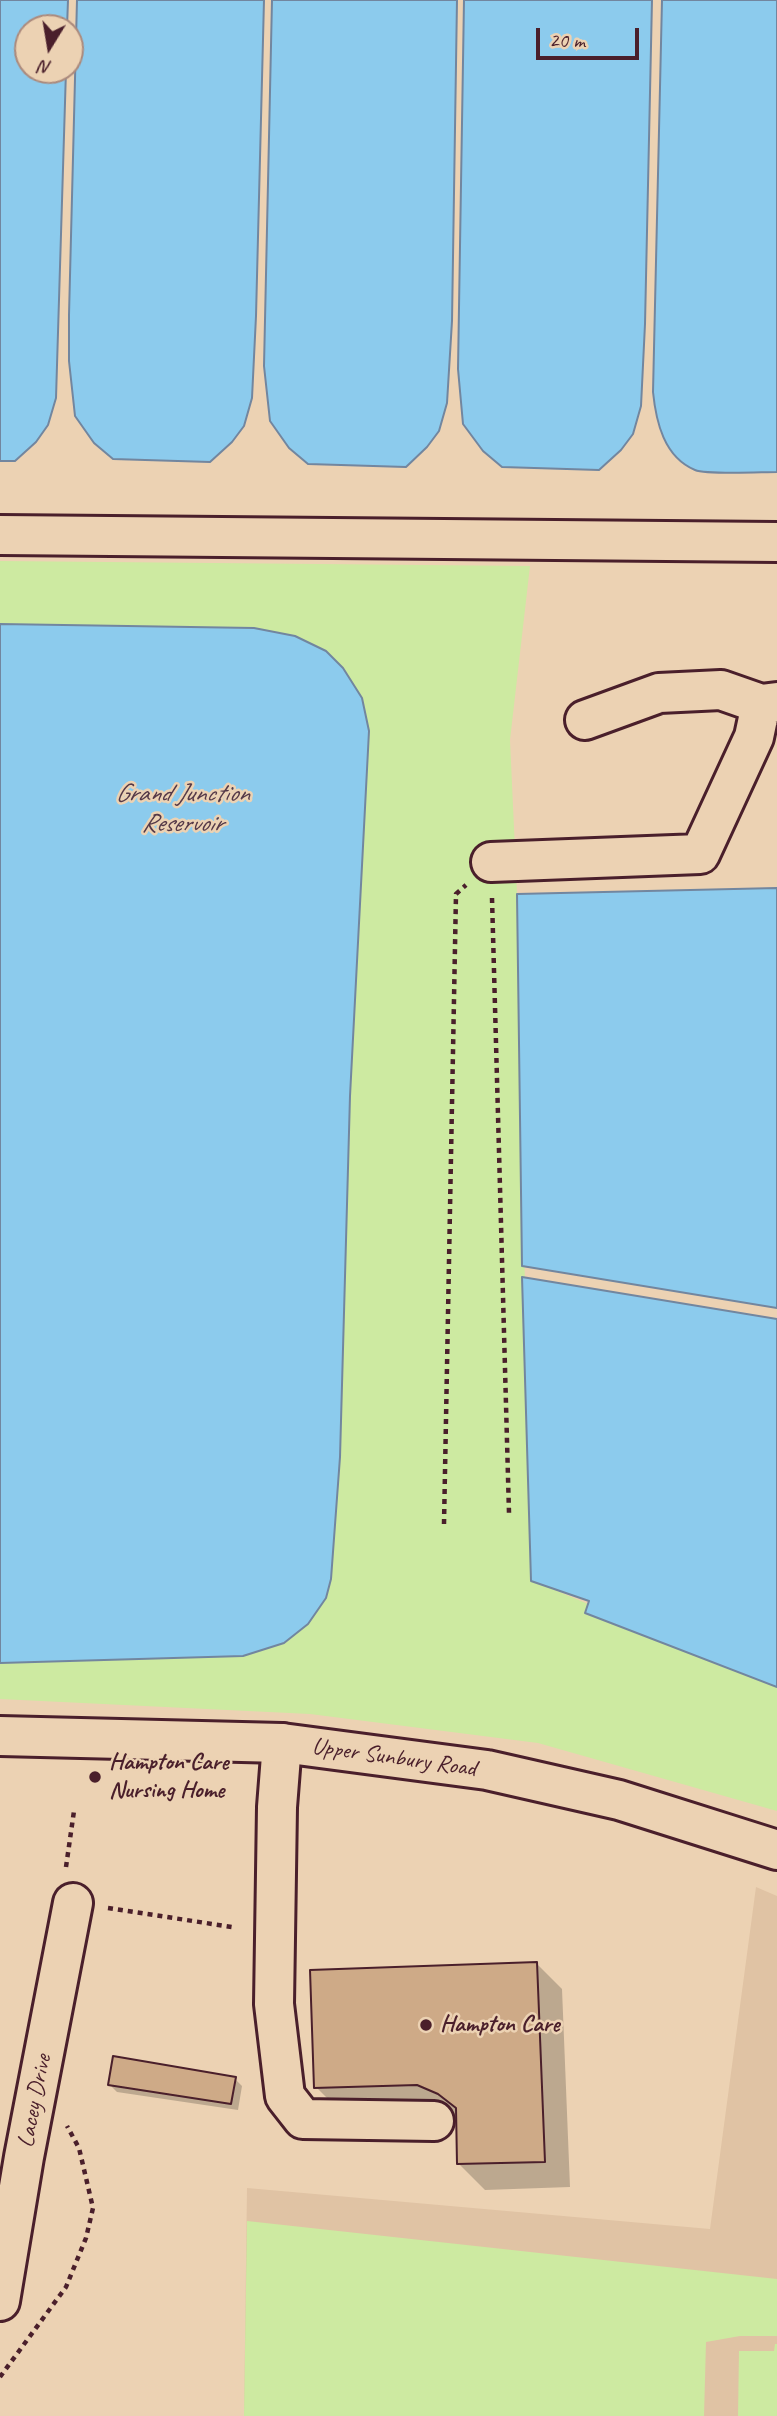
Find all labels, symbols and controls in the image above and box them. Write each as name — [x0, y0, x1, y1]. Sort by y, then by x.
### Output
north arrow — [14, 14, 84, 84]
scale bar — [539, 14, 642, 58]
text: 20 m — [549, 27, 585, 53]
text: N — [37, 55, 53, 81]
water label: Grand Junction Reservoir — [115, 778, 249, 840]
street label: Upper Sunbury Road — [310, 1732, 478, 1784]
place label: Hampton Care Nursing Home — [109, 1749, 228, 1805]
marker: Hampton Care Nursing Home — [87, 1769, 103, 1785]
place label: Hampton Care — [440, 2011, 559, 2039]
marker: Hampton Care — [418, 2017, 434, 2033]
street label: Lacey Drive — [12, 2052, 58, 2150]

